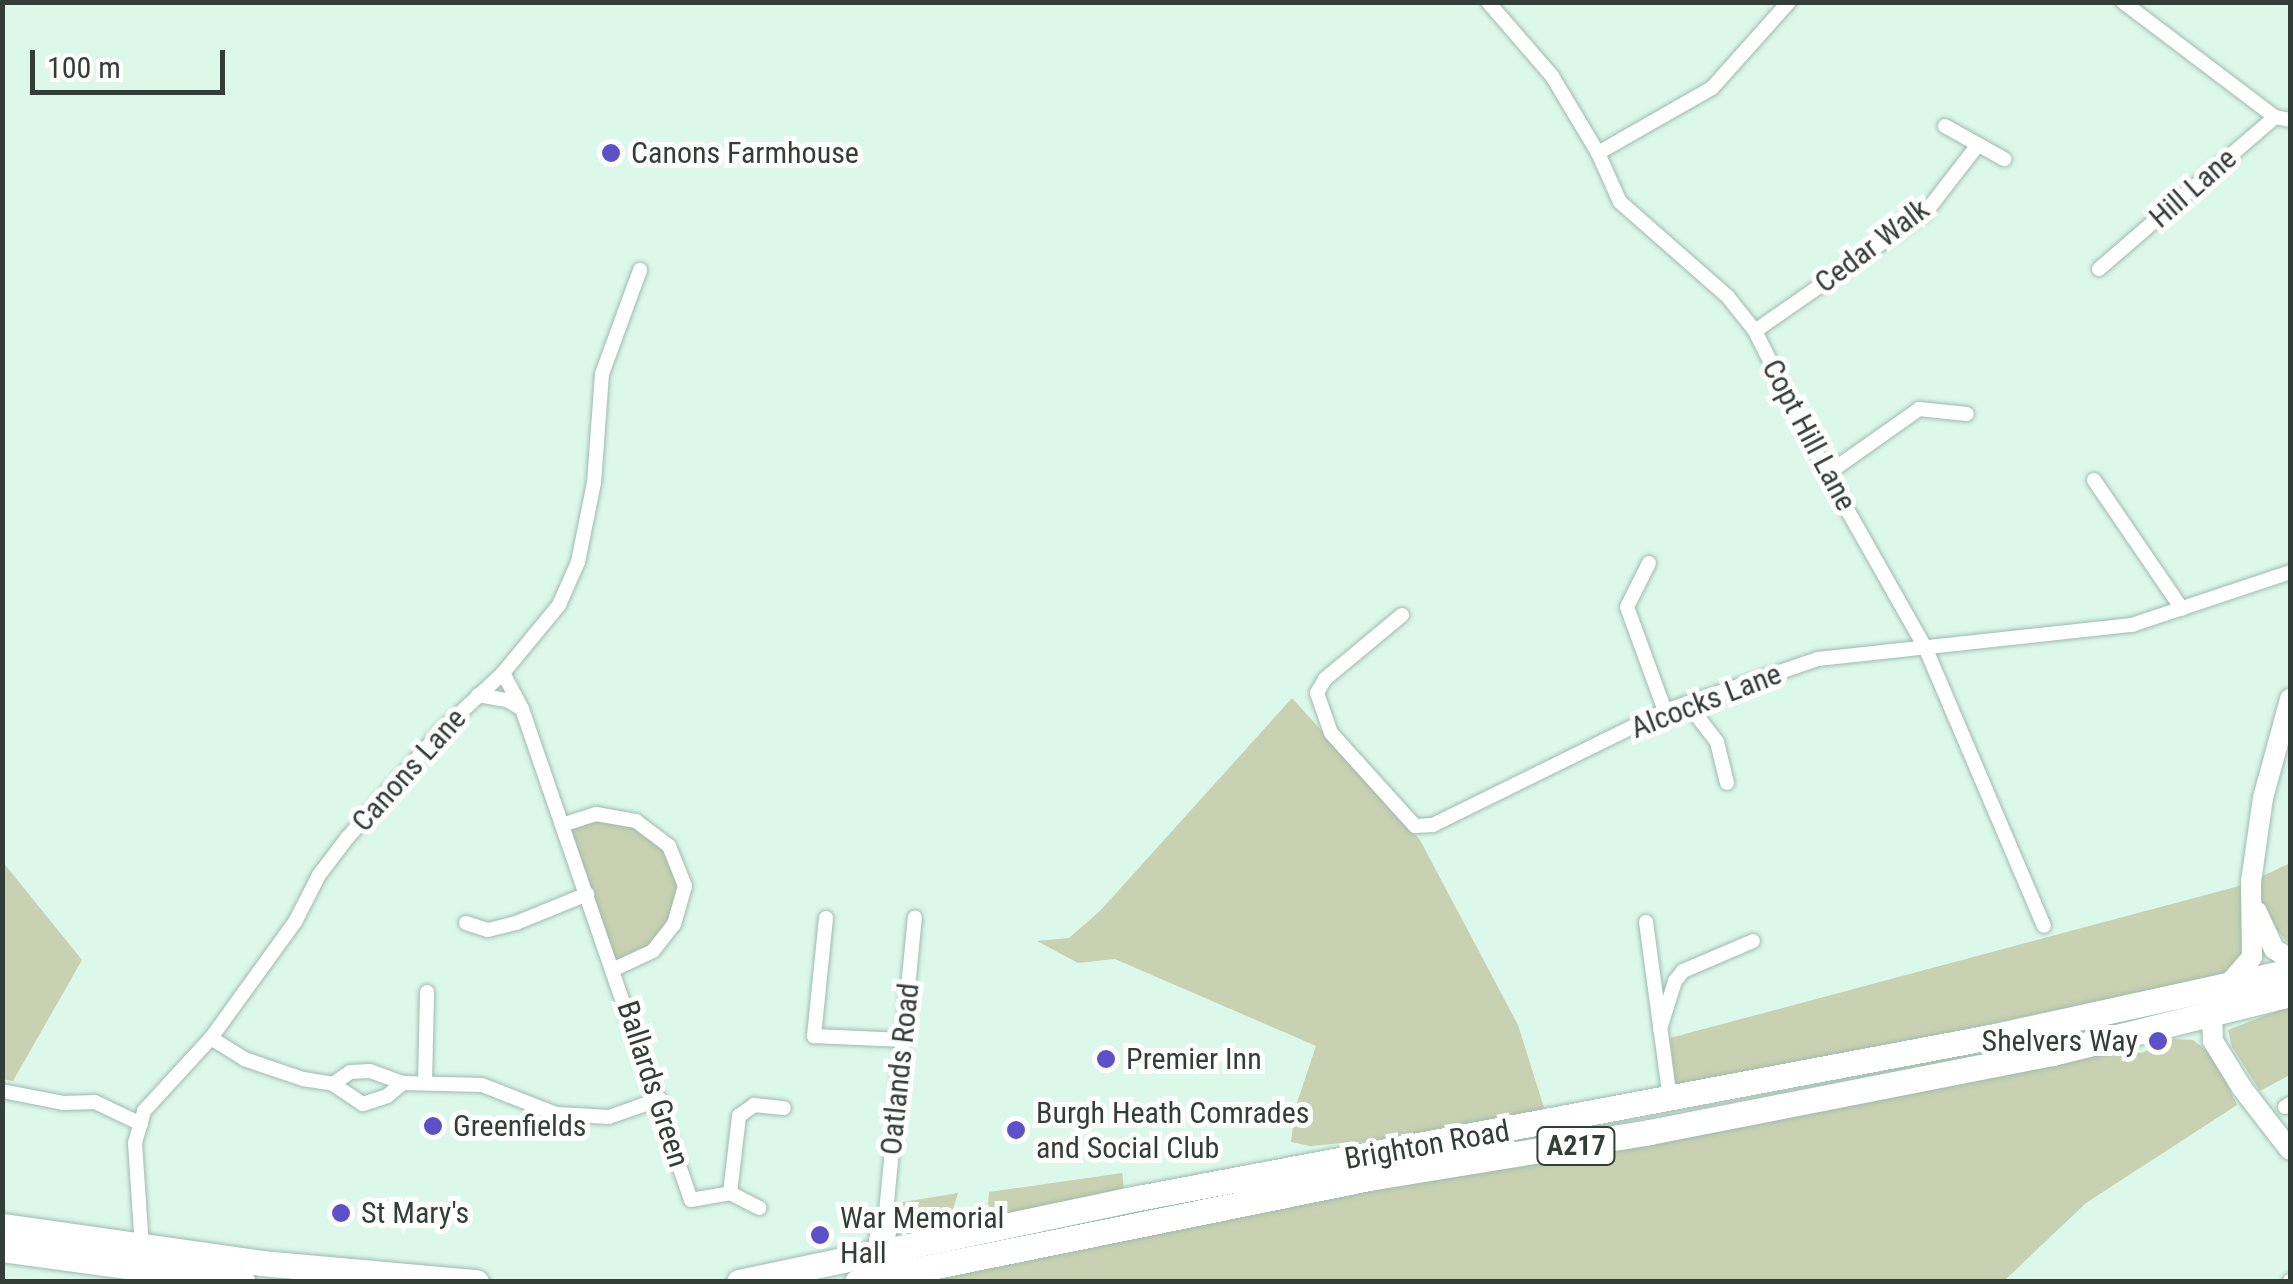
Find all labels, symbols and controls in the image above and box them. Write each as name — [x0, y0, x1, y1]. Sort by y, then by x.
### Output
scale bar — [35, 30, 230, 92]
text: 100 m — [47, 50, 121, 85]
place label: Canons Farmhouse — [631, 135, 859, 171]
street label: Hill Lane — [2142, 141, 2244, 235]
marker: Canons Farmhouse — [600, 142, 622, 164]
street label: Cedar Walk — [1808, 191, 1936, 301]
street label: Copt Hill Lane — [1754, 353, 1864, 517]
street label: Alcocks Lane — [1626, 656, 1786, 746]
street label: Canons Lane — [344, 701, 474, 839]
street label: Oatlands Road — [873, 981, 927, 1157]
street label: Ballards Green — [609, 996, 697, 1172]
place label: Shelvers Way — [1982, 1023, 2138, 1059]
marker: Shelvers Way — [2147, 1030, 2169, 1052]
place label: Premier Inn — [1126, 1041, 1262, 1077]
marker: Premier Inn — [1095, 1048, 1117, 1070]
place label: Burgh Heath Comrades and Social Club — [1036, 1095, 1309, 1166]
place label: Greenfields — [453, 1108, 586, 1144]
street label: Brighton Road — [1342, 1113, 1512, 1177]
marker: Greenfields — [422, 1115, 444, 1137]
marker: Burgh Heath Comrades and Social Club — [1005, 1119, 1027, 1141]
road number: A217 — [1536, 1123, 1616, 1169]
place label: St Mary's — [361, 1195, 469, 1231]
place label: War Memorial Hall — [840, 1200, 1004, 1270]
marker: St Mary's — [330, 1202, 352, 1224]
marker: War Memorial Hall — [809, 1224, 831, 1246]

